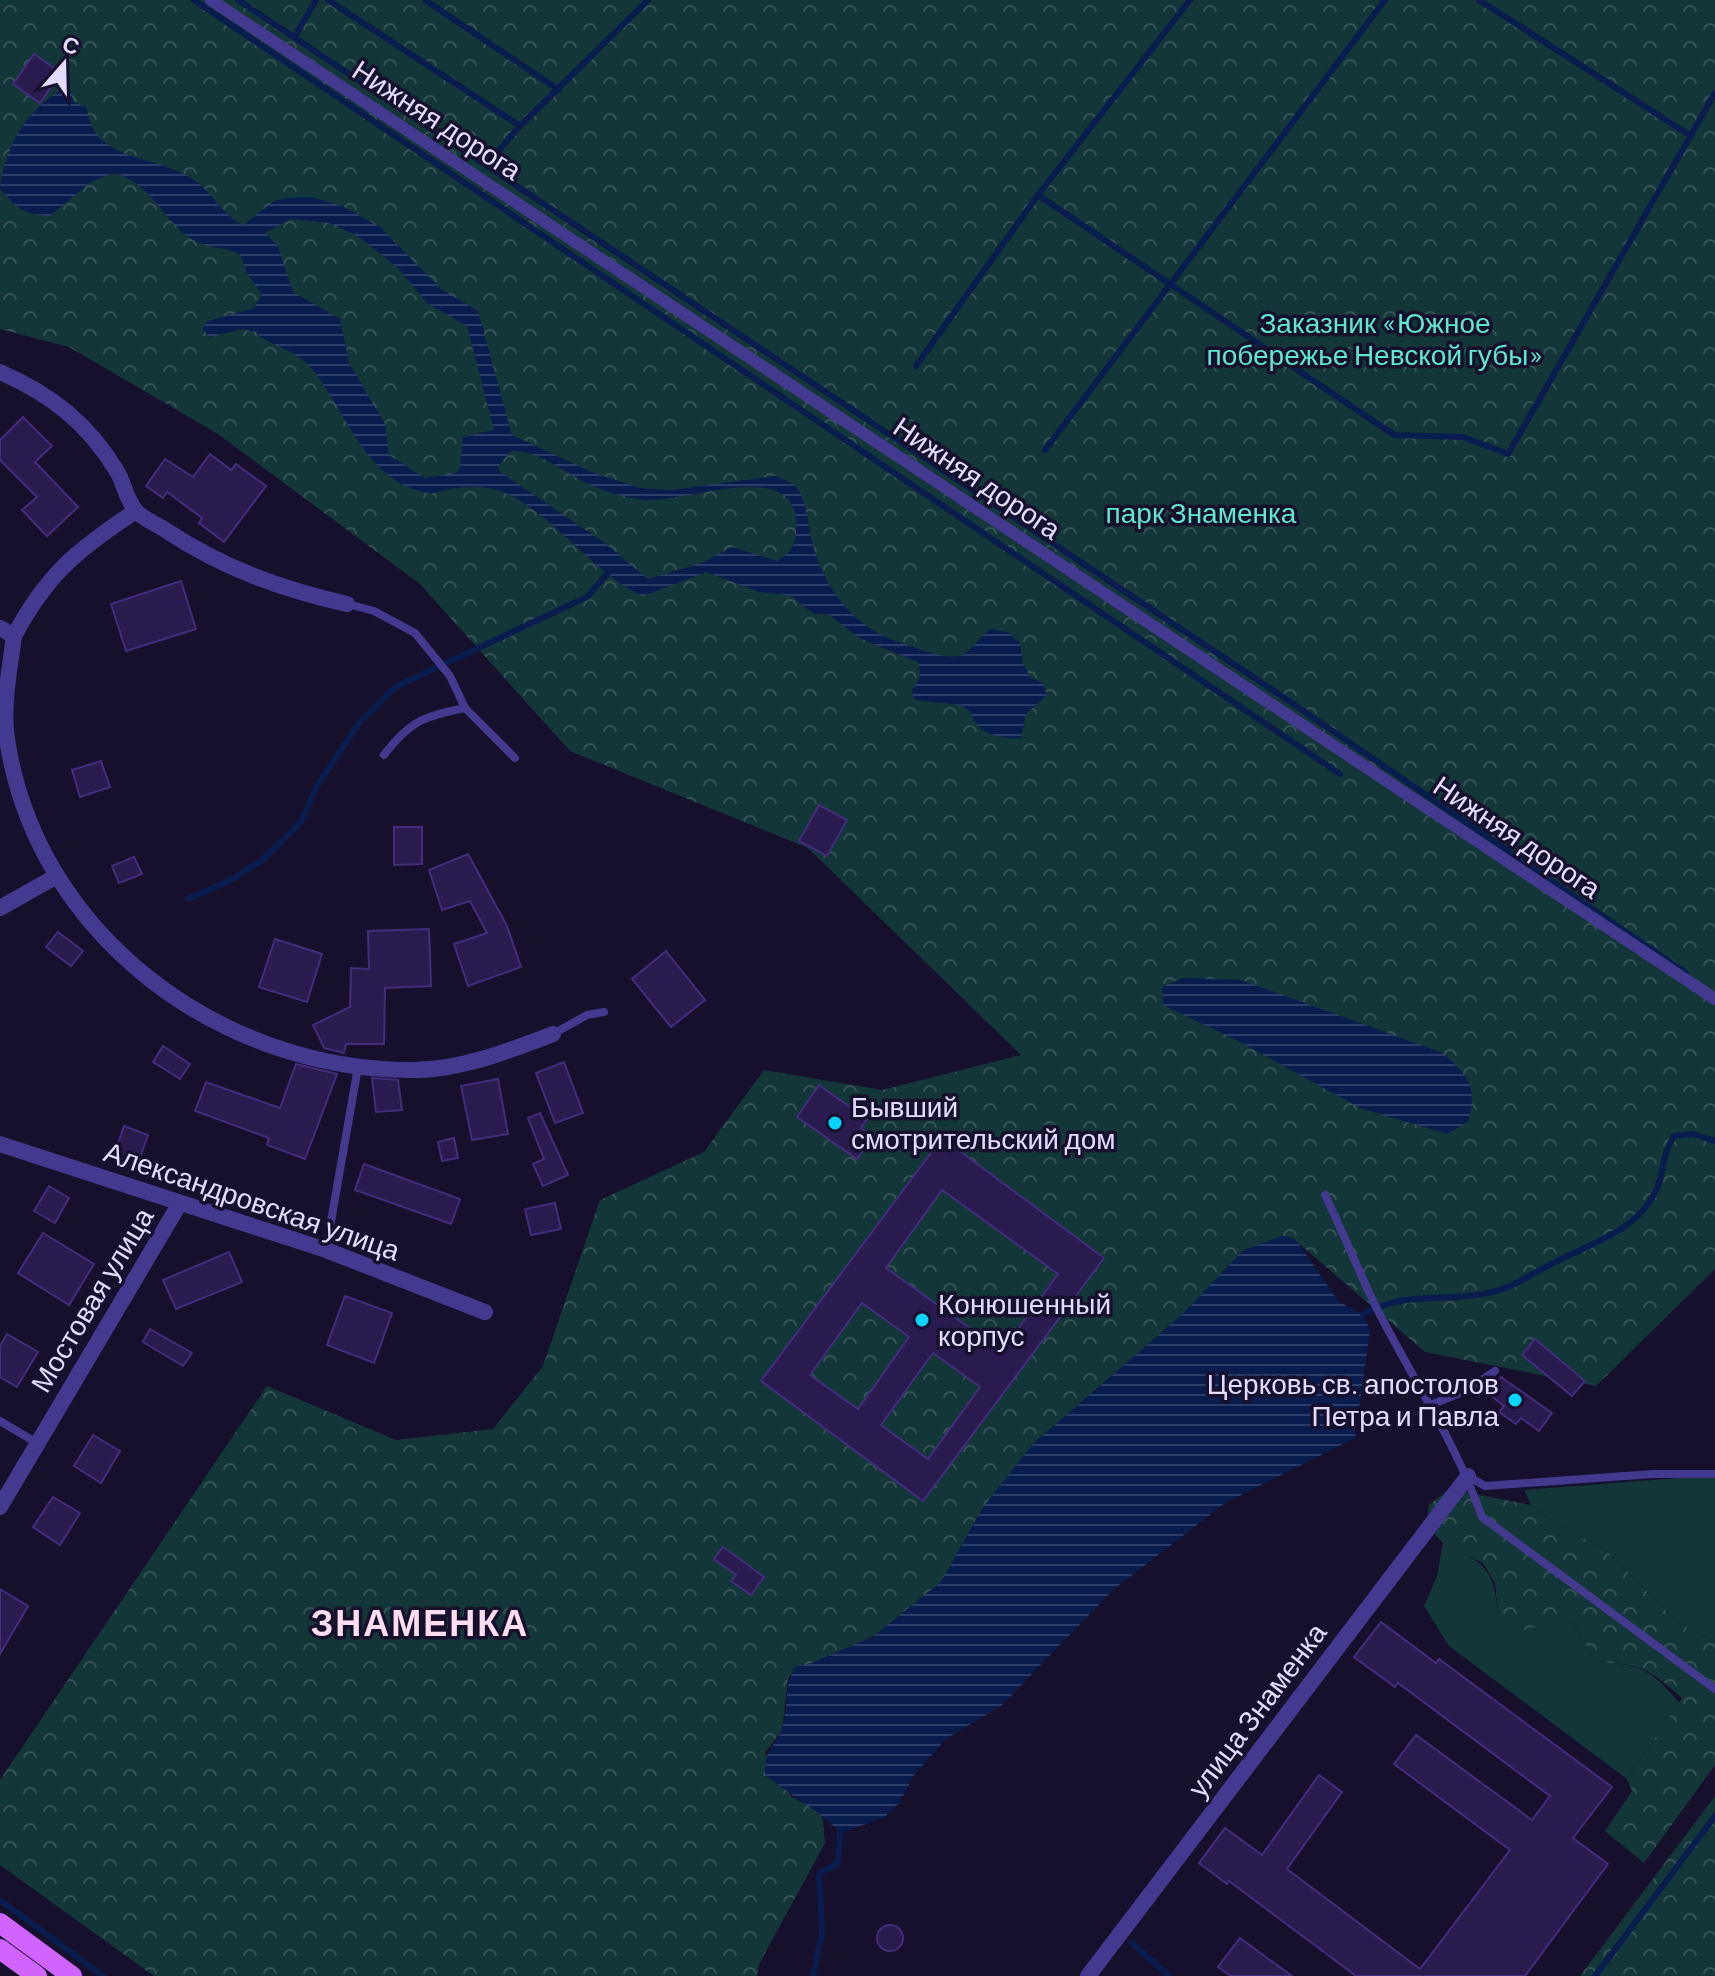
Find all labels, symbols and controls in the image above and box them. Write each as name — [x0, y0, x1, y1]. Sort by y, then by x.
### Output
north arrow — [24, 24, 104, 104]
text: С — [59, 29, 83, 59]
street label: Нижняя дорога — [347, 52, 529, 187]
park label: Заказник «Южное побережье Невской губы» — [1207, 305, 1543, 371]
street label: Нижняя дорога — [888, 409, 1068, 546]
park label: парк Знаменка — [1106, 495, 1297, 529]
street label: Нижняя дорога — [1428, 768, 1608, 905]
place label: Бывший смотрительский дом — [851, 1089, 1116, 1155]
marker: Бывший смотрительский дом — [826, 1114, 844, 1132]
street label: Александровская улица — [100, 1133, 405, 1267]
street label: Мостовая улица — [23, 1201, 160, 1398]
place label: Конюшенный корпус — [938, 1286, 1111, 1352]
marker: Конюшенный корпус — [913, 1311, 931, 1329]
place label: Церковь св. апостолов Петра и Павла — [1207, 1366, 1499, 1432]
marker: Церковь св. апостолов Петра и Павла — [1506, 1391, 1524, 1409]
district label: ЗНАМЕНКА — [311, 1600, 529, 1643]
street label: улица Знаменка — [1180, 1615, 1333, 1803]

